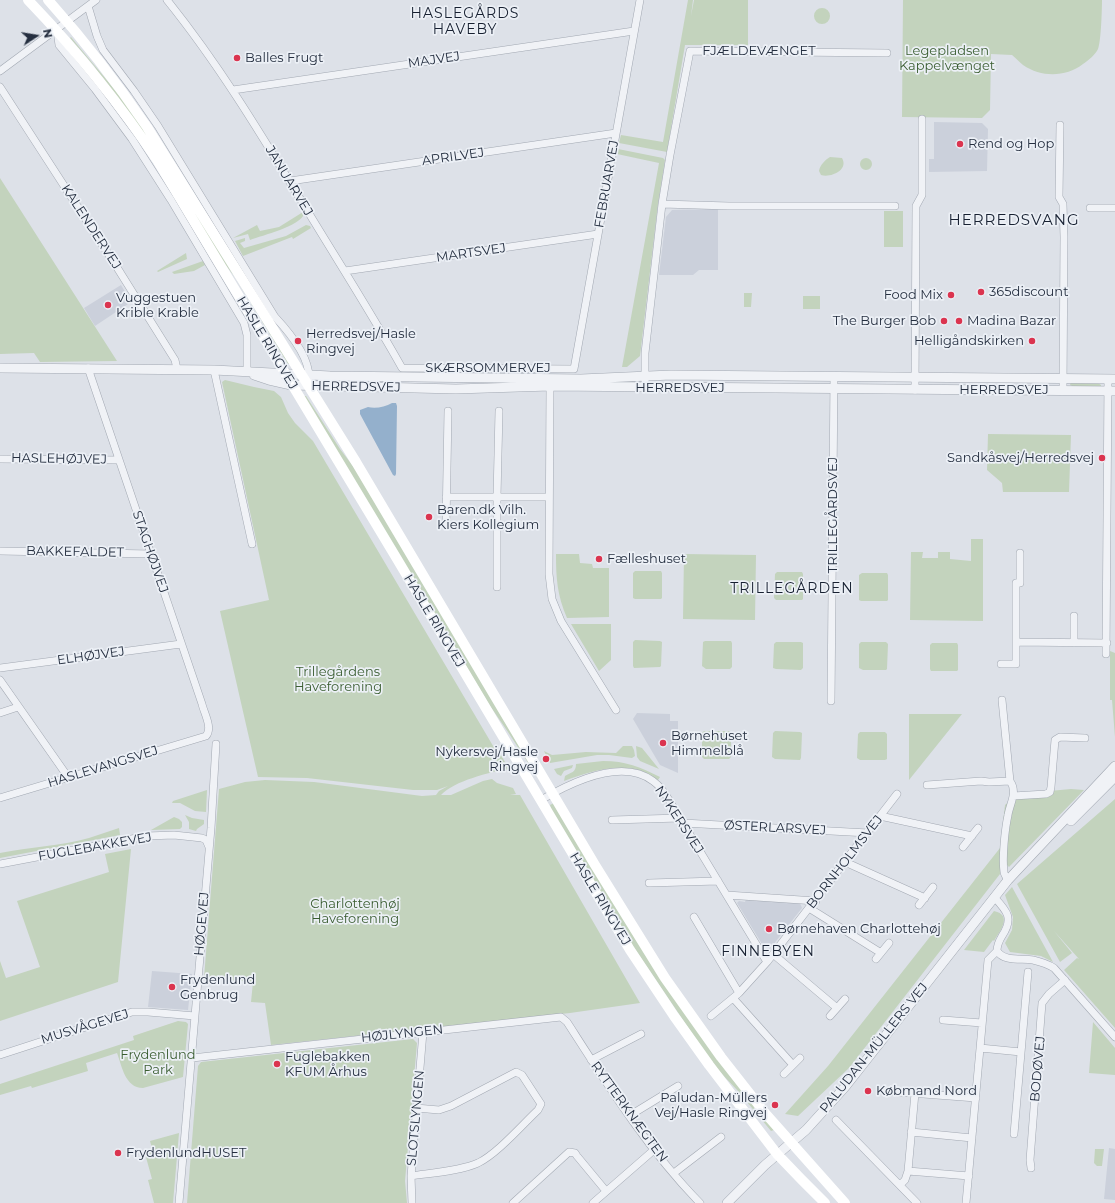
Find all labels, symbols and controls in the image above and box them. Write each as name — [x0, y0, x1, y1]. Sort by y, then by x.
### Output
district label: HASLEGÅRDS HAVEBY — [411, 6, 519, 38]
north arrow — [16, 16, 56, 56]
text: N — [40, 28, 56, 39]
street label: FJÆLDEVÆNGET — [702, 43, 816, 59]
park label: Legepladsen Kappelvænget — [899, 43, 995, 74]
street label: MAJVEJ — [407, 49, 461, 71]
place label: Balles Frugt — [245, 50, 323, 66]
marker: Balles Frugt — [232, 53, 242, 63]
place label: Rend og Hop — [968, 136, 1054, 152]
street label: FEBRUARVEJ — [592, 139, 622, 229]
marker: Rend og Hop — [955, 139, 965, 149]
street label: JANUARVEJ — [262, 143, 316, 219]
street label: APRILVEJ — [421, 145, 485, 169]
street label: KALENDERVEJ — [58, 182, 124, 272]
district label: HERREDSVANG — [948, 212, 1080, 230]
street label: MARTSVEJ — [435, 240, 507, 266]
place label: 365discount — [989, 284, 1068, 300]
place label: Food Mix — [884, 287, 943, 303]
marker: 365discount — [976, 287, 986, 297]
place label: Vuggestuen Krible Krable — [116, 290, 199, 321]
marker: Food Mix — [946, 290, 956, 300]
street label: HASLE RINGVEJ — [233, 294, 301, 392]
marker: Vuggestuen Krible Krable — [103, 300, 113, 310]
place label: The Burger Bob — [833, 313, 936, 329]
place label: Madina Bazar — [967, 313, 1056, 329]
marker: The Burger Bob — [939, 316, 949, 326]
marker: Madina Bazar — [954, 316, 964, 326]
place label: Herredsvej/Hasle Ringvej — [306, 326, 416, 357]
place label: Helligåndskirken — [914, 333, 1024, 349]
marker: Herredsvej/Hasle Ringvej — [293, 336, 303, 346]
marker: Helligåndskirken — [1027, 336, 1037, 346]
street label: SKÆRSOMMERVEJ — [425, 360, 551, 376]
street label: HERREDSVEJ — [311, 378, 401, 396]
street label: HERREDSVEJ — [635, 380, 725, 396]
street label: HERREDSVEJ — [959, 382, 1049, 398]
street label: HASLEHØJVEJ — [11, 450, 107, 468]
place label: Sandkåsvej/Herredsvej — [947, 450, 1094, 466]
marker: Sandkåsvej/Herredsvej — [1097, 453, 1107, 463]
street label: TRILLEGÅRDSVEJ — [825, 457, 841, 573]
place label: Baren.dk Vilh. Kiers Kollegium — [437, 502, 539, 533]
street label: STAGHØJVEJ — [129, 509, 171, 595]
marker: Baren.dk Vilh. Kiers Kollegium — [424, 512, 434, 522]
street label: BAKKEFALDET — [26, 543, 124, 561]
place label: Fælleshuset — [607, 551, 686, 567]
marker: Fælleshuset — [594, 554, 604, 564]
street label: HASLE RINGVEJ — [400, 572, 468, 670]
district label: TRILLEGÅRDEN — [730, 581, 854, 597]
street label: ELHØJVEJ — [56, 644, 126, 668]
park label: Trillegårdens Haveforening — [294, 664, 382, 695]
place label: Børnehuset Himmelblå — [671, 728, 748, 759]
marker: Børnehuset Himmelblå — [658, 738, 668, 748]
street label: HASLEVANGSVEJ — [46, 743, 160, 791]
place label: Nykersvej/Hasle Ringvej — [435, 744, 538, 775]
marker: Nykersvej/Hasle Ringvej — [541, 754, 551, 764]
street label: NYKERSVEJ — [651, 783, 707, 857]
street label: BORNHOLMSVEJ — [804, 812, 886, 912]
street label: ØSTERLARSVEJ — [723, 818, 827, 838]
street label: FUGLEBAKKEVEJ — [37, 829, 153, 865]
street label: HASLE RINGVEJ — [566, 850, 634, 948]
street label: HØGEVEJ — [191, 891, 213, 957]
park label: Charlottenhøj Haveforening — [310, 896, 400, 927]
place label: Børnehaven Charlottehøj — [777, 921, 941, 937]
marker: Børnehaven Charlottehøj — [764, 924, 774, 934]
district label: FINNEBYEN — [721, 944, 815, 960]
place label: Frydenlund Genbrug — [180, 972, 255, 1003]
street label: PALUDAN-MÜLLERS VEJ — [817, 980, 931, 1116]
marker: Frydenlund Genbrug — [167, 982, 177, 992]
street label: MUSVÅGEVEJ — [39, 1006, 131, 1048]
street label: HØJLYNGEN — [360, 1022, 444, 1046]
street label: BODØVEJ — [1027, 1035, 1049, 1103]
park label: Frydenlund Park — [120, 1047, 196, 1078]
place label: Fuglebakken KFUM Århus — [285, 1049, 370, 1080]
marker: Fuglebakken KFUM Århus — [272, 1059, 282, 1069]
street label: RYTTERKNÆGTEN — [587, 1059, 671, 1165]
street label: SLOTSLYNGEN — [404, 1069, 428, 1167]
place label: Købmand Nord — [876, 1083, 977, 1099]
marker: Købmand Nord — [863, 1086, 873, 1096]
place label: Paludan-Müllers Vej/Hasle Ringvej — [655, 1090, 767, 1121]
marker: Paludan-Müllers Vej/Hasle Ringvej — [770, 1100, 780, 1110]
place label: FrydenlundHUSET — [126, 1145, 246, 1161]
marker: FrydenlundHUSET — [113, 1148, 123, 1158]

